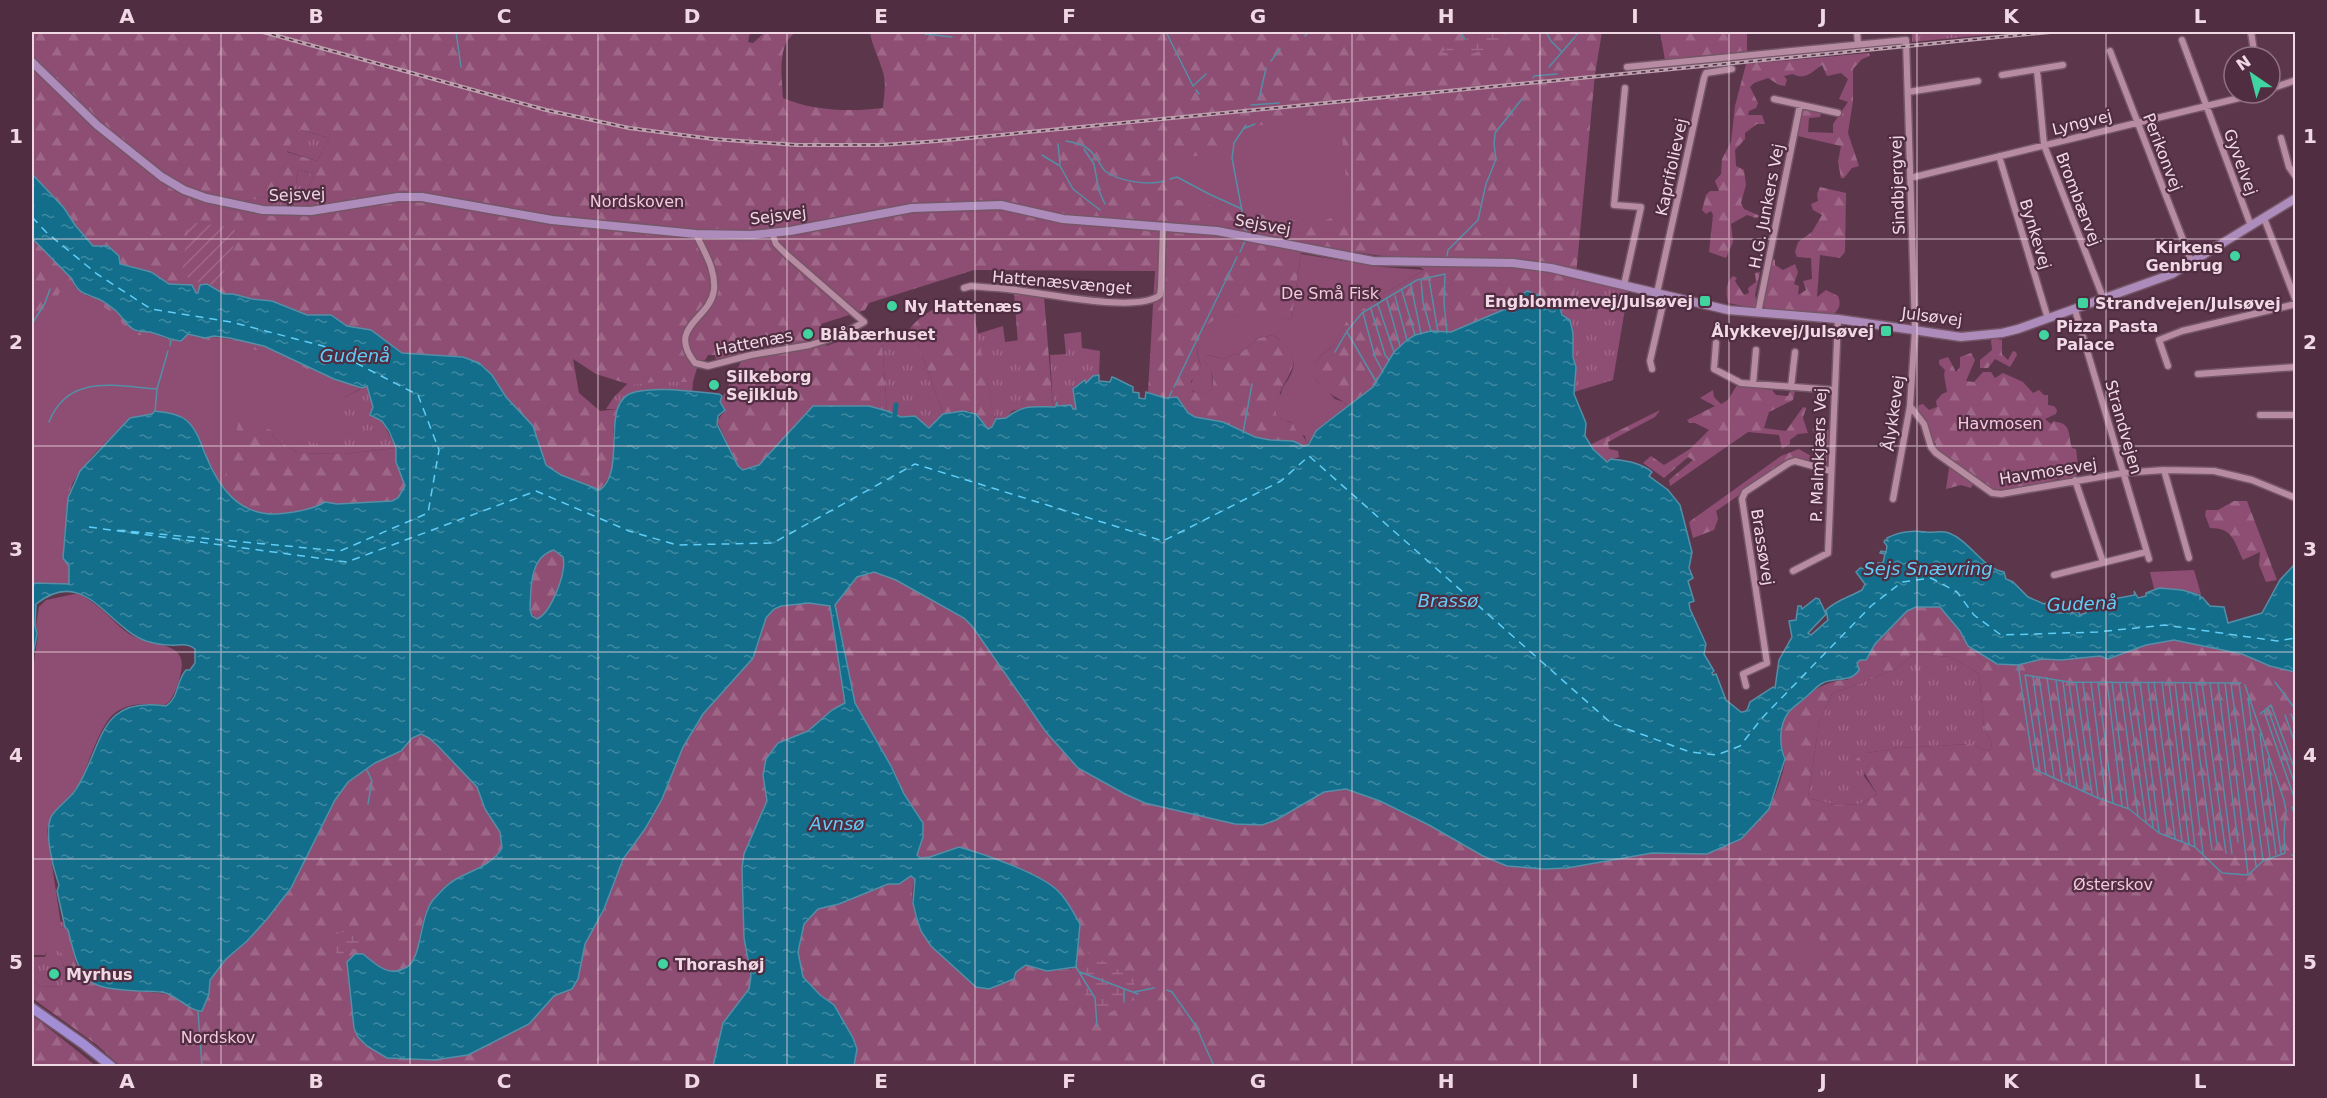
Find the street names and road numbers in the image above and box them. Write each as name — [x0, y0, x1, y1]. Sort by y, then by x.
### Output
street label: Lyngvej — [2050, 106, 2114, 139]
street label: Perikonvej — [2139, 110, 2186, 194]
street label: Kaprifolievej — [1652, 117, 1691, 218]
street label: Gyvelvej — [2220, 126, 2261, 198]
street label: Sindbjergvej — [1886, 135, 1909, 235]
street label: H.G. Junkers Vej — [1745, 142, 1788, 270]
street label: Brombærvej — [2052, 150, 2105, 249]
street label: Sejsvej — [268, 184, 326, 205]
street label: Bynkevej — [2016, 197, 2055, 272]
street label: Sejsvej — [749, 203, 807, 228]
street label: Sejsvej — [1233, 210, 1292, 239]
street label: Hattenæsvænget — [991, 267, 1133, 298]
street label: Julsøvej — [1899, 303, 1963, 330]
street label: Hattenæs — [714, 326, 794, 359]
street label: Ålykkevej — [1879, 374, 1908, 452]
street label: Strandvejen — [2101, 378, 2146, 476]
street label: P. Malmkjærs Vej — [1807, 388, 1830, 523]
street label: Havmosevej — [1998, 454, 2098, 489]
street label: Brassøvej — [1747, 507, 1778, 587]

